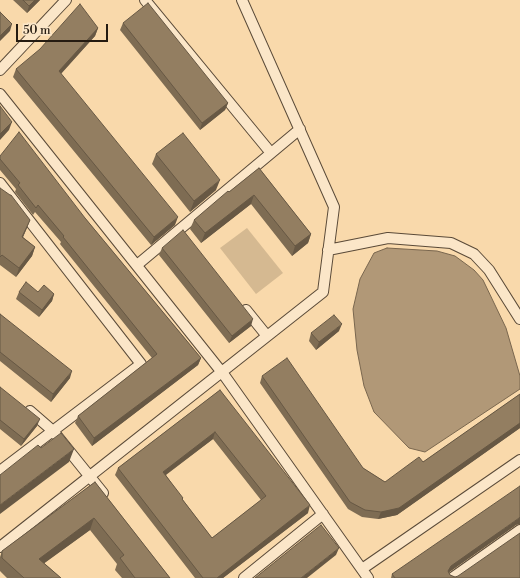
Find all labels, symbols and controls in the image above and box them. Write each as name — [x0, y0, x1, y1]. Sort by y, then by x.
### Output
scale bar — [18, 16, 110, 42]
text: 50 m — [23, 23, 51, 38]

